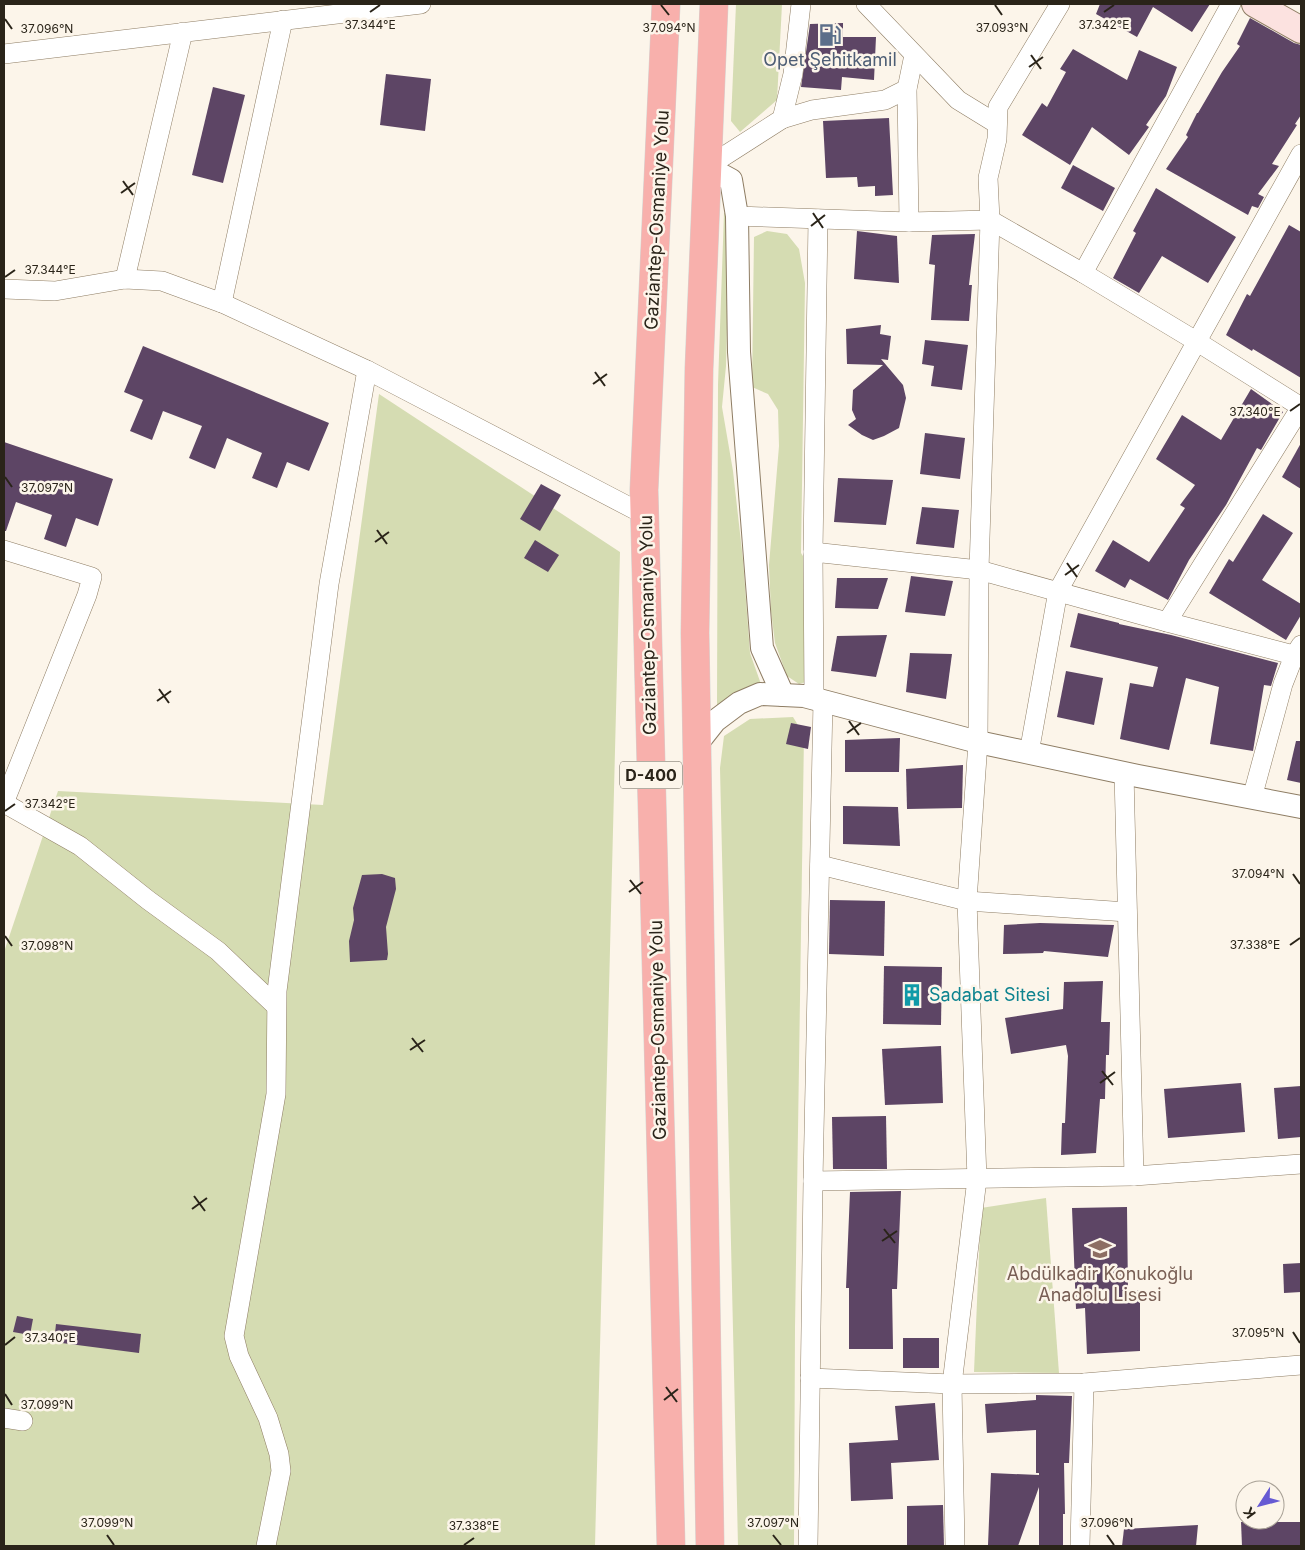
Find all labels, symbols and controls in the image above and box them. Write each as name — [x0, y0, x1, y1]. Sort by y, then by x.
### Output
text: 37.344°E — [344, 17, 396, 32]
text: 37.342°E — [1079, 17, 1130, 32]
text: 37.094°N — [643, 20, 695, 35]
text: 37.093°N — [976, 20, 1028, 35]
text: 37.096°N — [21, 21, 73, 36]
fuel station icon: Opet Şehitkamil — [817, 22, 843, 48]
place label: Opet Şehitkamil — [763, 49, 897, 70]
street label: Gaziantep-Osmaniye Yolu — [640, 109, 673, 330]
text: 37.344°E — [24, 262, 76, 277]
text: 37.340°E — [1229, 404, 1281, 419]
text: 37.097°N — [21, 480, 73, 495]
street label: Gaziantep-Osmaniye Yolu — [635, 515, 660, 735]
road number: D-400 — [620, 762, 682, 788]
text: 37.342°E — [25, 796, 76, 811]
text: 37.094°N — [1232, 866, 1284, 881]
street label: Gaziantep-Osmaniye Yolu — [645, 920, 670, 1140]
text: 37.338°E — [1230, 937, 1280, 952]
text: 37.098°N — [21, 938, 73, 953]
building icon: Sadabat Sitesi — [899, 982, 925, 1008]
place label: Sadabat Sitesi — [929, 984, 1050, 1005]
school or university icon: Abdülkadir Konukoğlu Anadolu Lisesi — [1087, 1236, 1113, 1262]
place label: Abdülkadir Konukoğlu Anadolu Lisesi — [1007, 1263, 1193, 1305]
text: 37.095°N — [1232, 1325, 1284, 1340]
text: 37.340°E — [24, 1330, 76, 1345]
text: 37.099°N — [21, 1397, 73, 1412]
north arrow — [1235, 1480, 1285, 1530]
text: K — [1239, 1504, 1259, 1522]
text: 37.099°N — [81, 1515, 133, 1530]
text: 37.097°N — [747, 1515, 799, 1530]
text: 37.096°N — [1081, 1515, 1133, 1530]
text: 37.338°E — [449, 1518, 499, 1533]

